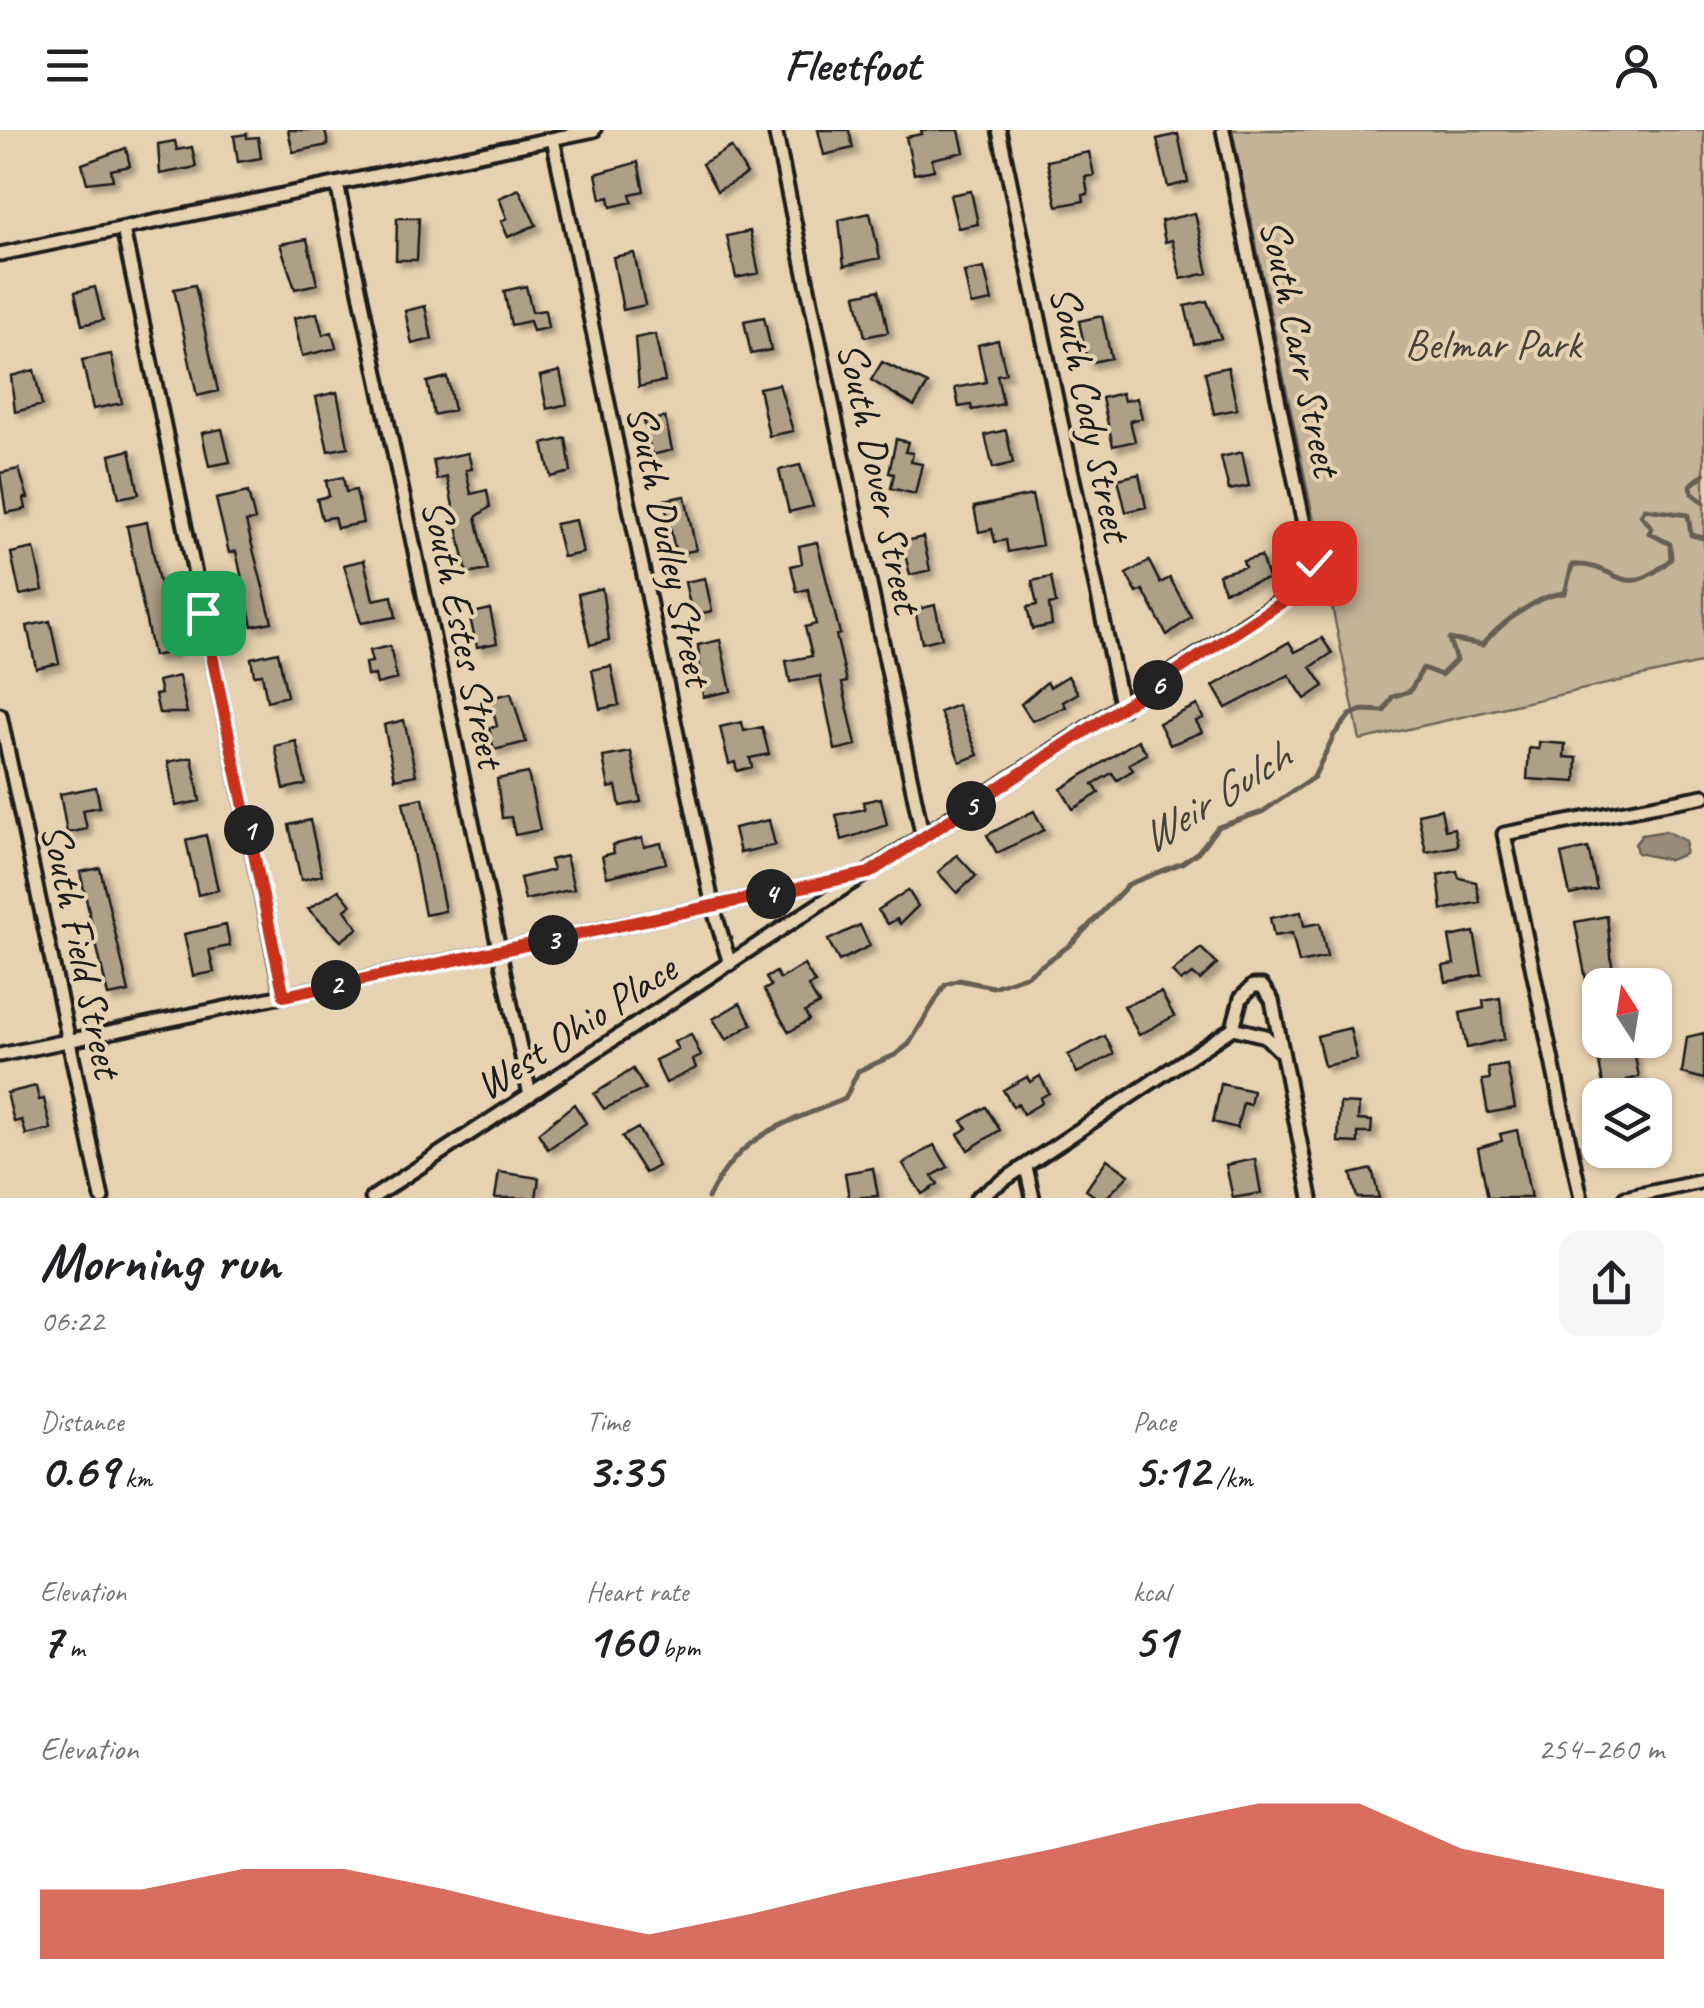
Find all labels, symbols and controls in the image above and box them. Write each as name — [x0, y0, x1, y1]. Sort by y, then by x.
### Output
text: Fleetfoot — [784, 37, 920, 94]
icon: menu — [40, 38, 95, 93]
icon: person — [1609, 38, 1664, 93]
street label: South Carr Street — [1247, 214, 1354, 485]
street label: South Cody Street — [1038, 281, 1144, 550]
park label: Belmar Park — [1405, 318, 1584, 371]
street label: South Dover Street — [825, 337, 935, 621]
street label: South Dudley Street — [614, 400, 726, 695]
street label: South Estes Street — [409, 494, 519, 776]
pin — [1272, 521, 1357, 606]
icon: check — [1287, 536, 1342, 591]
pin — [161, 571, 246, 656]
icon: arrive — [176, 586, 231, 641]
pin: 6 — [1133, 660, 1183, 710]
text: 6 — [1151, 667, 1165, 702]
water label: Weir Gulch — [1129, 727, 1303, 866]
pin: 5 — [946, 781, 996, 831]
text: 5 — [965, 788, 977, 823]
pin: 1 — [224, 805, 274, 855]
text: 1 — [243, 812, 255, 847]
street label: South Field Street — [29, 819, 135, 1086]
pin: 4 — [746, 869, 796, 919]
text: 4 — [765, 876, 777, 911]
pin: 3 — [528, 915, 578, 965]
text: 3 — [547, 922, 559, 957]
street label: West Ohio Place — [465, 941, 688, 1112]
pin: 2 — [311, 960, 361, 1010]
text: 2 — [330, 967, 342, 1002]
north arrow — [1582, 968, 1672, 1058]
map controls — [1582, 968, 1672, 1168]
button: layers — [1582, 1078, 1672, 1168]
text: Morning run — [40, 1227, 280, 1297]
button: share — [1559, 1231, 1664, 1336]
text: 06:22 — [40, 1300, 104, 1341]
text: Distance — [40, 1404, 124, 1439]
text: Time — [586, 1404, 629, 1439]
text: Pace — [1133, 1404, 1176, 1439]
text: 0.69 — [40, 1439, 118, 1502]
text: 3:35 — [586, 1439, 663, 1502]
text: 5:12 — [1133, 1439, 1209, 1502]
text: km — [118, 1460, 152, 1495]
text: /km — [1209, 1460, 1253, 1495]
text: Elevation — [40, 1574, 126, 1609]
text: Heart rate — [586, 1574, 688, 1609]
text: kcal — [1133, 1574, 1170, 1609]
text: 7 — [40, 1609, 62, 1672]
text: 160 — [586, 1609, 655, 1672]
text: 51 — [1133, 1609, 1177, 1672]
text: m — [62, 1630, 85, 1665]
text: bpm — [655, 1630, 700, 1665]
text: Elevation — [40, 1728, 138, 1769]
text: 254–260 m — [1538, 1728, 1664, 1769]

